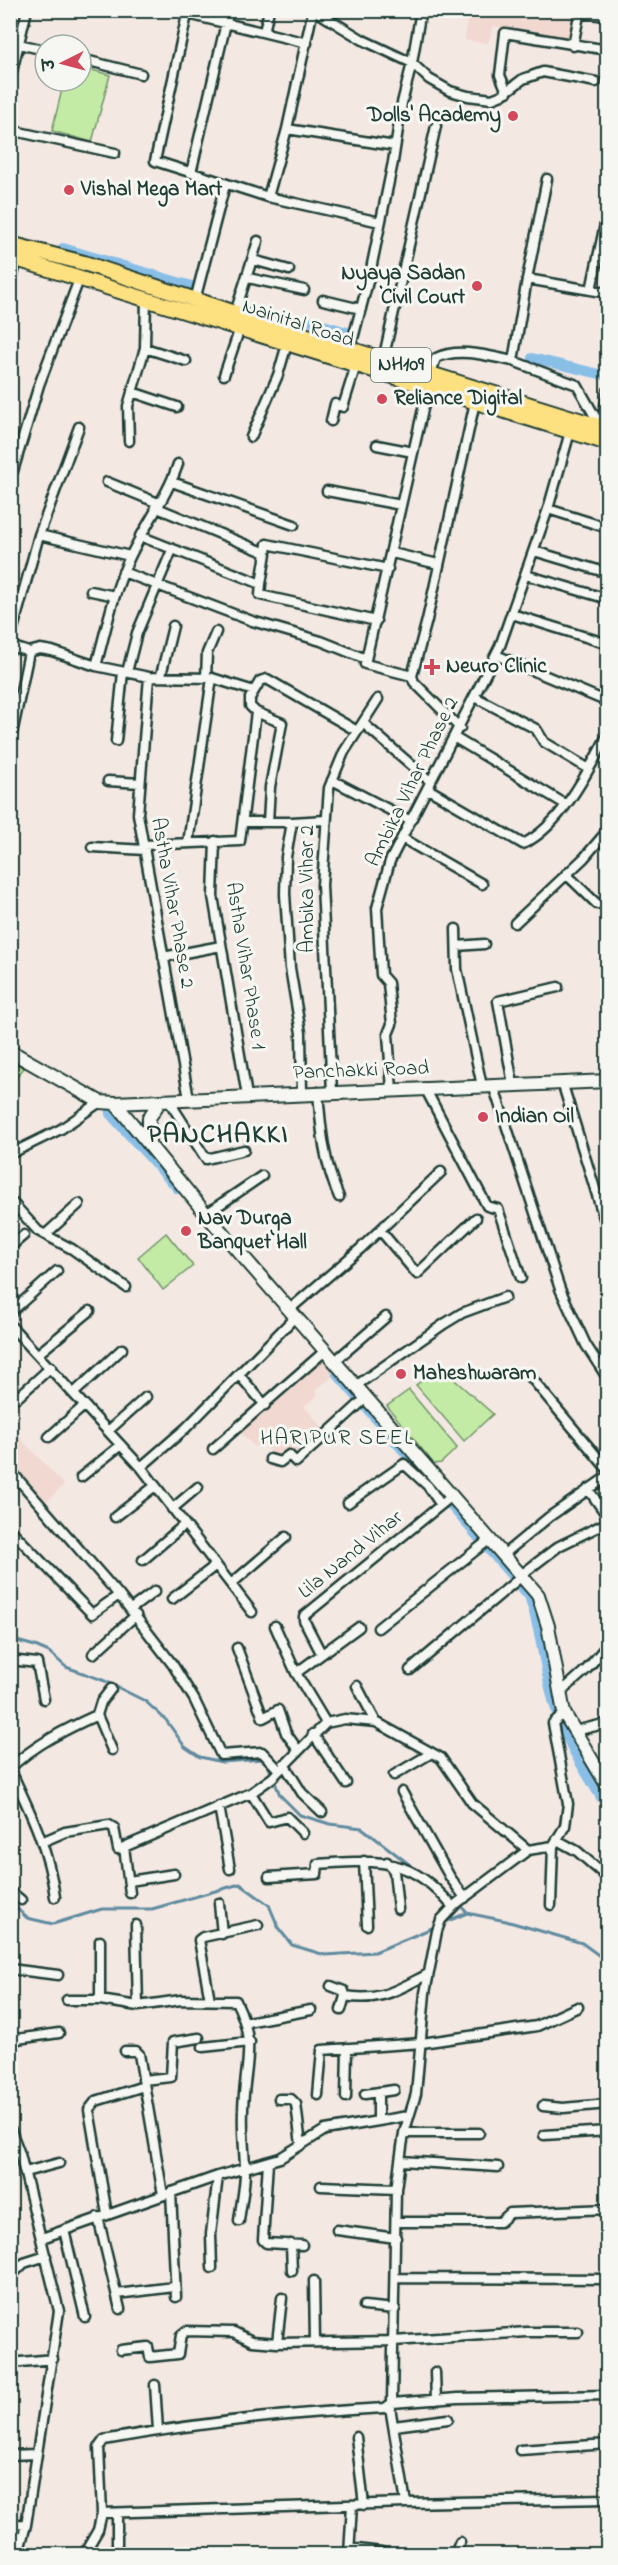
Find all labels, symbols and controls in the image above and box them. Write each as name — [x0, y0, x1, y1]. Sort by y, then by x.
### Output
north arrow — [33, 33, 93, 93]
text: उ — [37, 56, 63, 73]
place label: Dolls' Academy — [366, 101, 501, 133]
marker: Dolls' Academy — [506, 109, 520, 123]
place label: Vishal Mega Mart — [80, 175, 223, 207]
marker: Vishal Mega Mart — [62, 183, 76, 197]
place label: Nyaya Sadan Civil Court — [341, 259, 466, 313]
marker: Nyaya Sadan Civil Court — [470, 279, 484, 293]
street label: Nainital Road — [238, 292, 358, 356]
road number: NH109 — [371, 348, 431, 382]
place label: Reliance Digital — [394, 384, 523, 416]
marker: Reliance Digital — [375, 392, 389, 406]
place label: Neuro Clinic — [446, 652, 547, 682]
marker: Neuro Clinic — [423, 658, 441, 676]
street label: Ambika Vihar Phase 2 — [359, 692, 467, 872]
street label: Astha Vihar Phase 2 — [142, 815, 202, 991]
street label: Ambika Vihar 2 — [293, 825, 323, 953]
street label: Astha Vihar Phase 1 — [217, 880, 273, 1052]
street label: Panchakki Road — [292, 1054, 430, 1088]
place label: Indian Oil — [495, 1102, 574, 1132]
marker: Indian Oil — [476, 1110, 490, 1124]
district label: PANCHAKKI — [147, 1116, 289, 1155]
place label: Nav Durga Banquet Hall — [197, 1204, 307, 1258]
marker: Nav Durga Banquet Hall — [179, 1224, 193, 1238]
place label: Maheshwaram — [413, 1359, 536, 1389]
marker: Maheshwaram — [394, 1367, 408, 1381]
district label: HARIPUR SEEL — [260, 1423, 414, 1455]
street label: Lila Nand Vihar — [292, 1503, 410, 1607]

